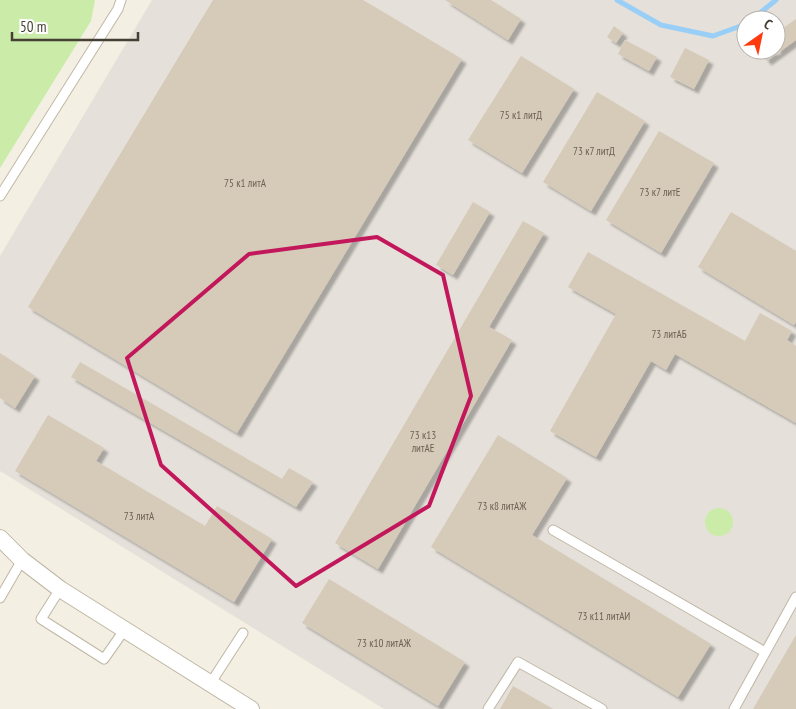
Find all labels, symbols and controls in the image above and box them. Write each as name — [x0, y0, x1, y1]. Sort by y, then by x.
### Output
scale bar — [12, 10, 139, 42]
north arrow — [736, 10, 786, 60]
text: С — [760, 15, 776, 34]
text: 50 m — [20, 17, 46, 36]
house number: 75 к1 литД — [500, 108, 542, 122]
house number: 73 к7 литД — [573, 144, 615, 158]
house number: 75 к1 литА — [224, 176, 267, 190]
house number: 73 к7 литЕ — [640, 185, 681, 199]
house number: 73 литАБ — [651, 327, 687, 341]
house number: 73 к13 литАЕ — [410, 428, 436, 455]
house number: 73 к8 литАЖ — [478, 499, 527, 513]
house number: 73 литА — [124, 509, 155, 523]
house number: 73 к11 литАИ — [578, 609, 630, 623]
house number: 73 к10 литАЖ — [357, 636, 412, 650]

